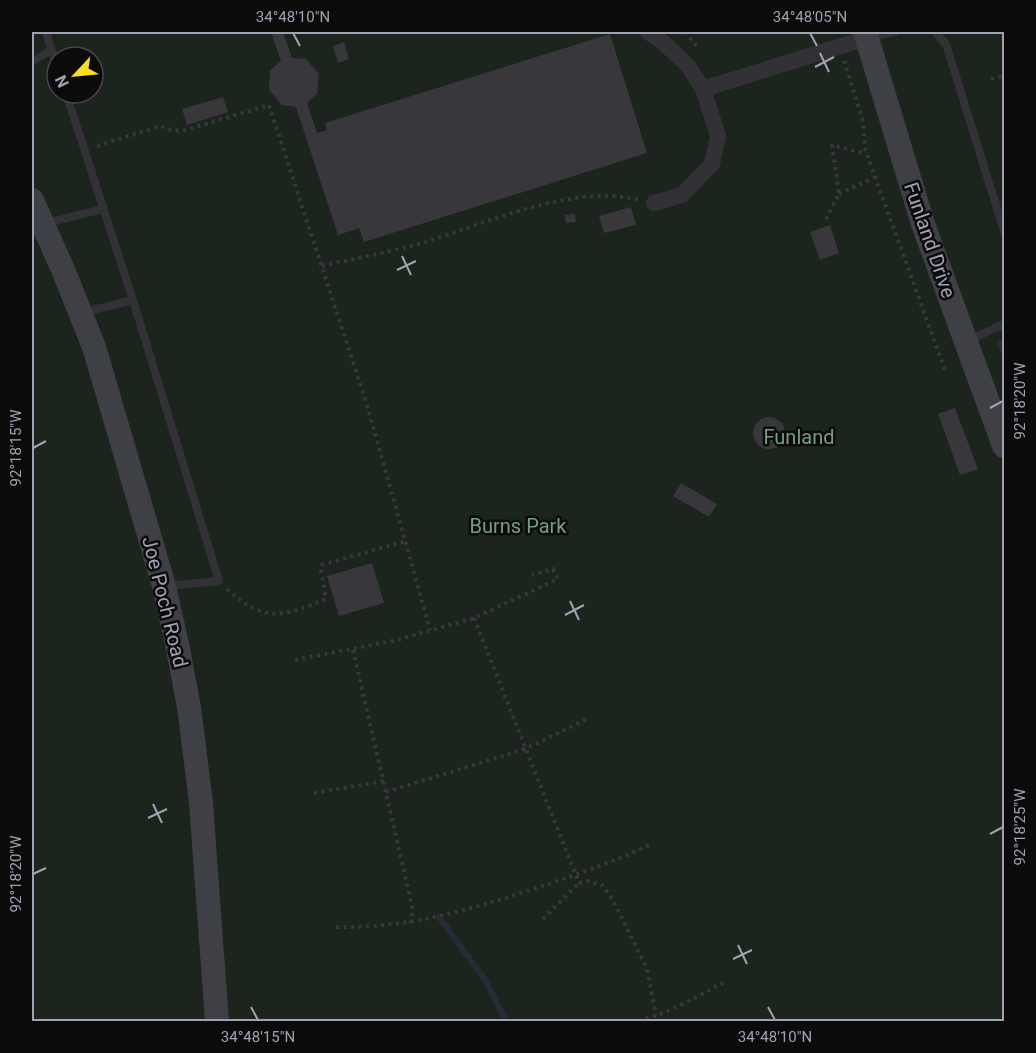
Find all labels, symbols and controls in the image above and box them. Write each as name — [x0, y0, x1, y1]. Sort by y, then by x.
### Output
text: 34°48'10"N — [256, 8, 330, 26]
text: 34°48'05"N — [773, 8, 847, 26]
north arrow — [45, 45, 105, 105]
text: N — [51, 72, 73, 91]
street label: Funland Drive — [899, 179, 961, 301]
text: 92°18'20"W — [1011, 363, 1029, 439]
text: 92°18'15"W — [7, 410, 25, 486]
park label: Funland — [764, 425, 834, 449]
park label: Burns Park — [470, 514, 567, 538]
street label: Joe Poch Road — [137, 534, 193, 670]
text: 92°18'25"W — [1011, 789, 1029, 865]
text: 92°18'20"W — [7, 836, 25, 912]
text: 34°48'15"N — [221, 1028, 295, 1046]
text: 34°48'10"N — [738, 1028, 812, 1046]

